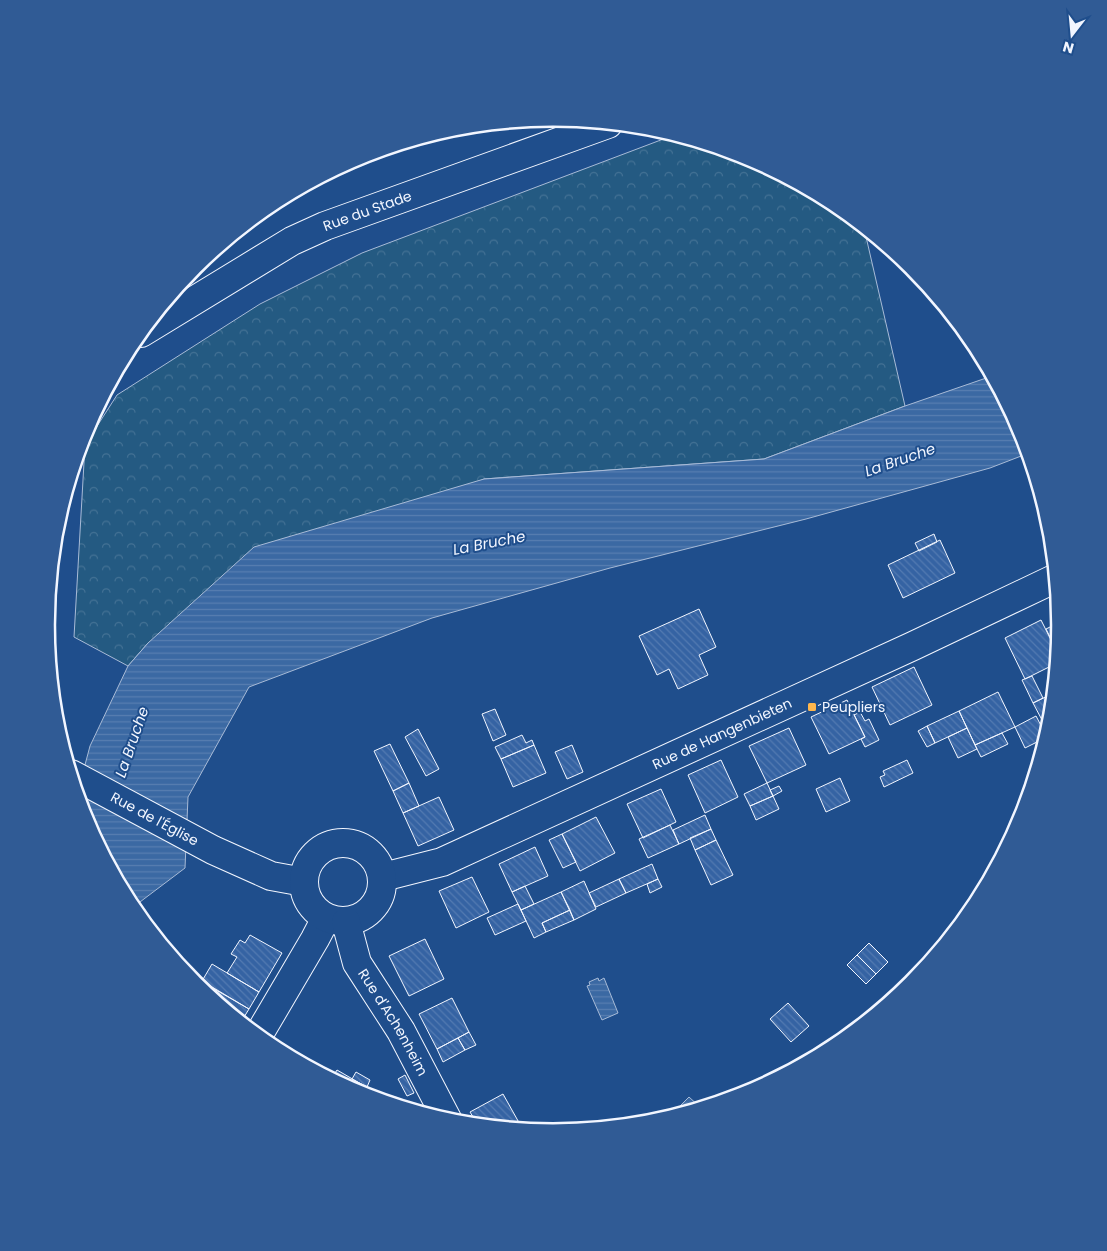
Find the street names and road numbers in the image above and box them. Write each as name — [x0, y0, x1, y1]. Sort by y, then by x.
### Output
street label: Rue du Stade — [320, 185, 415, 236]
street label: Rue de Hangenbieten — [649, 693, 795, 774]
street label: Rue de l'Église — [107, 787, 203, 851]
street label: Rue d'Achenheim — [353, 965, 433, 1079]

